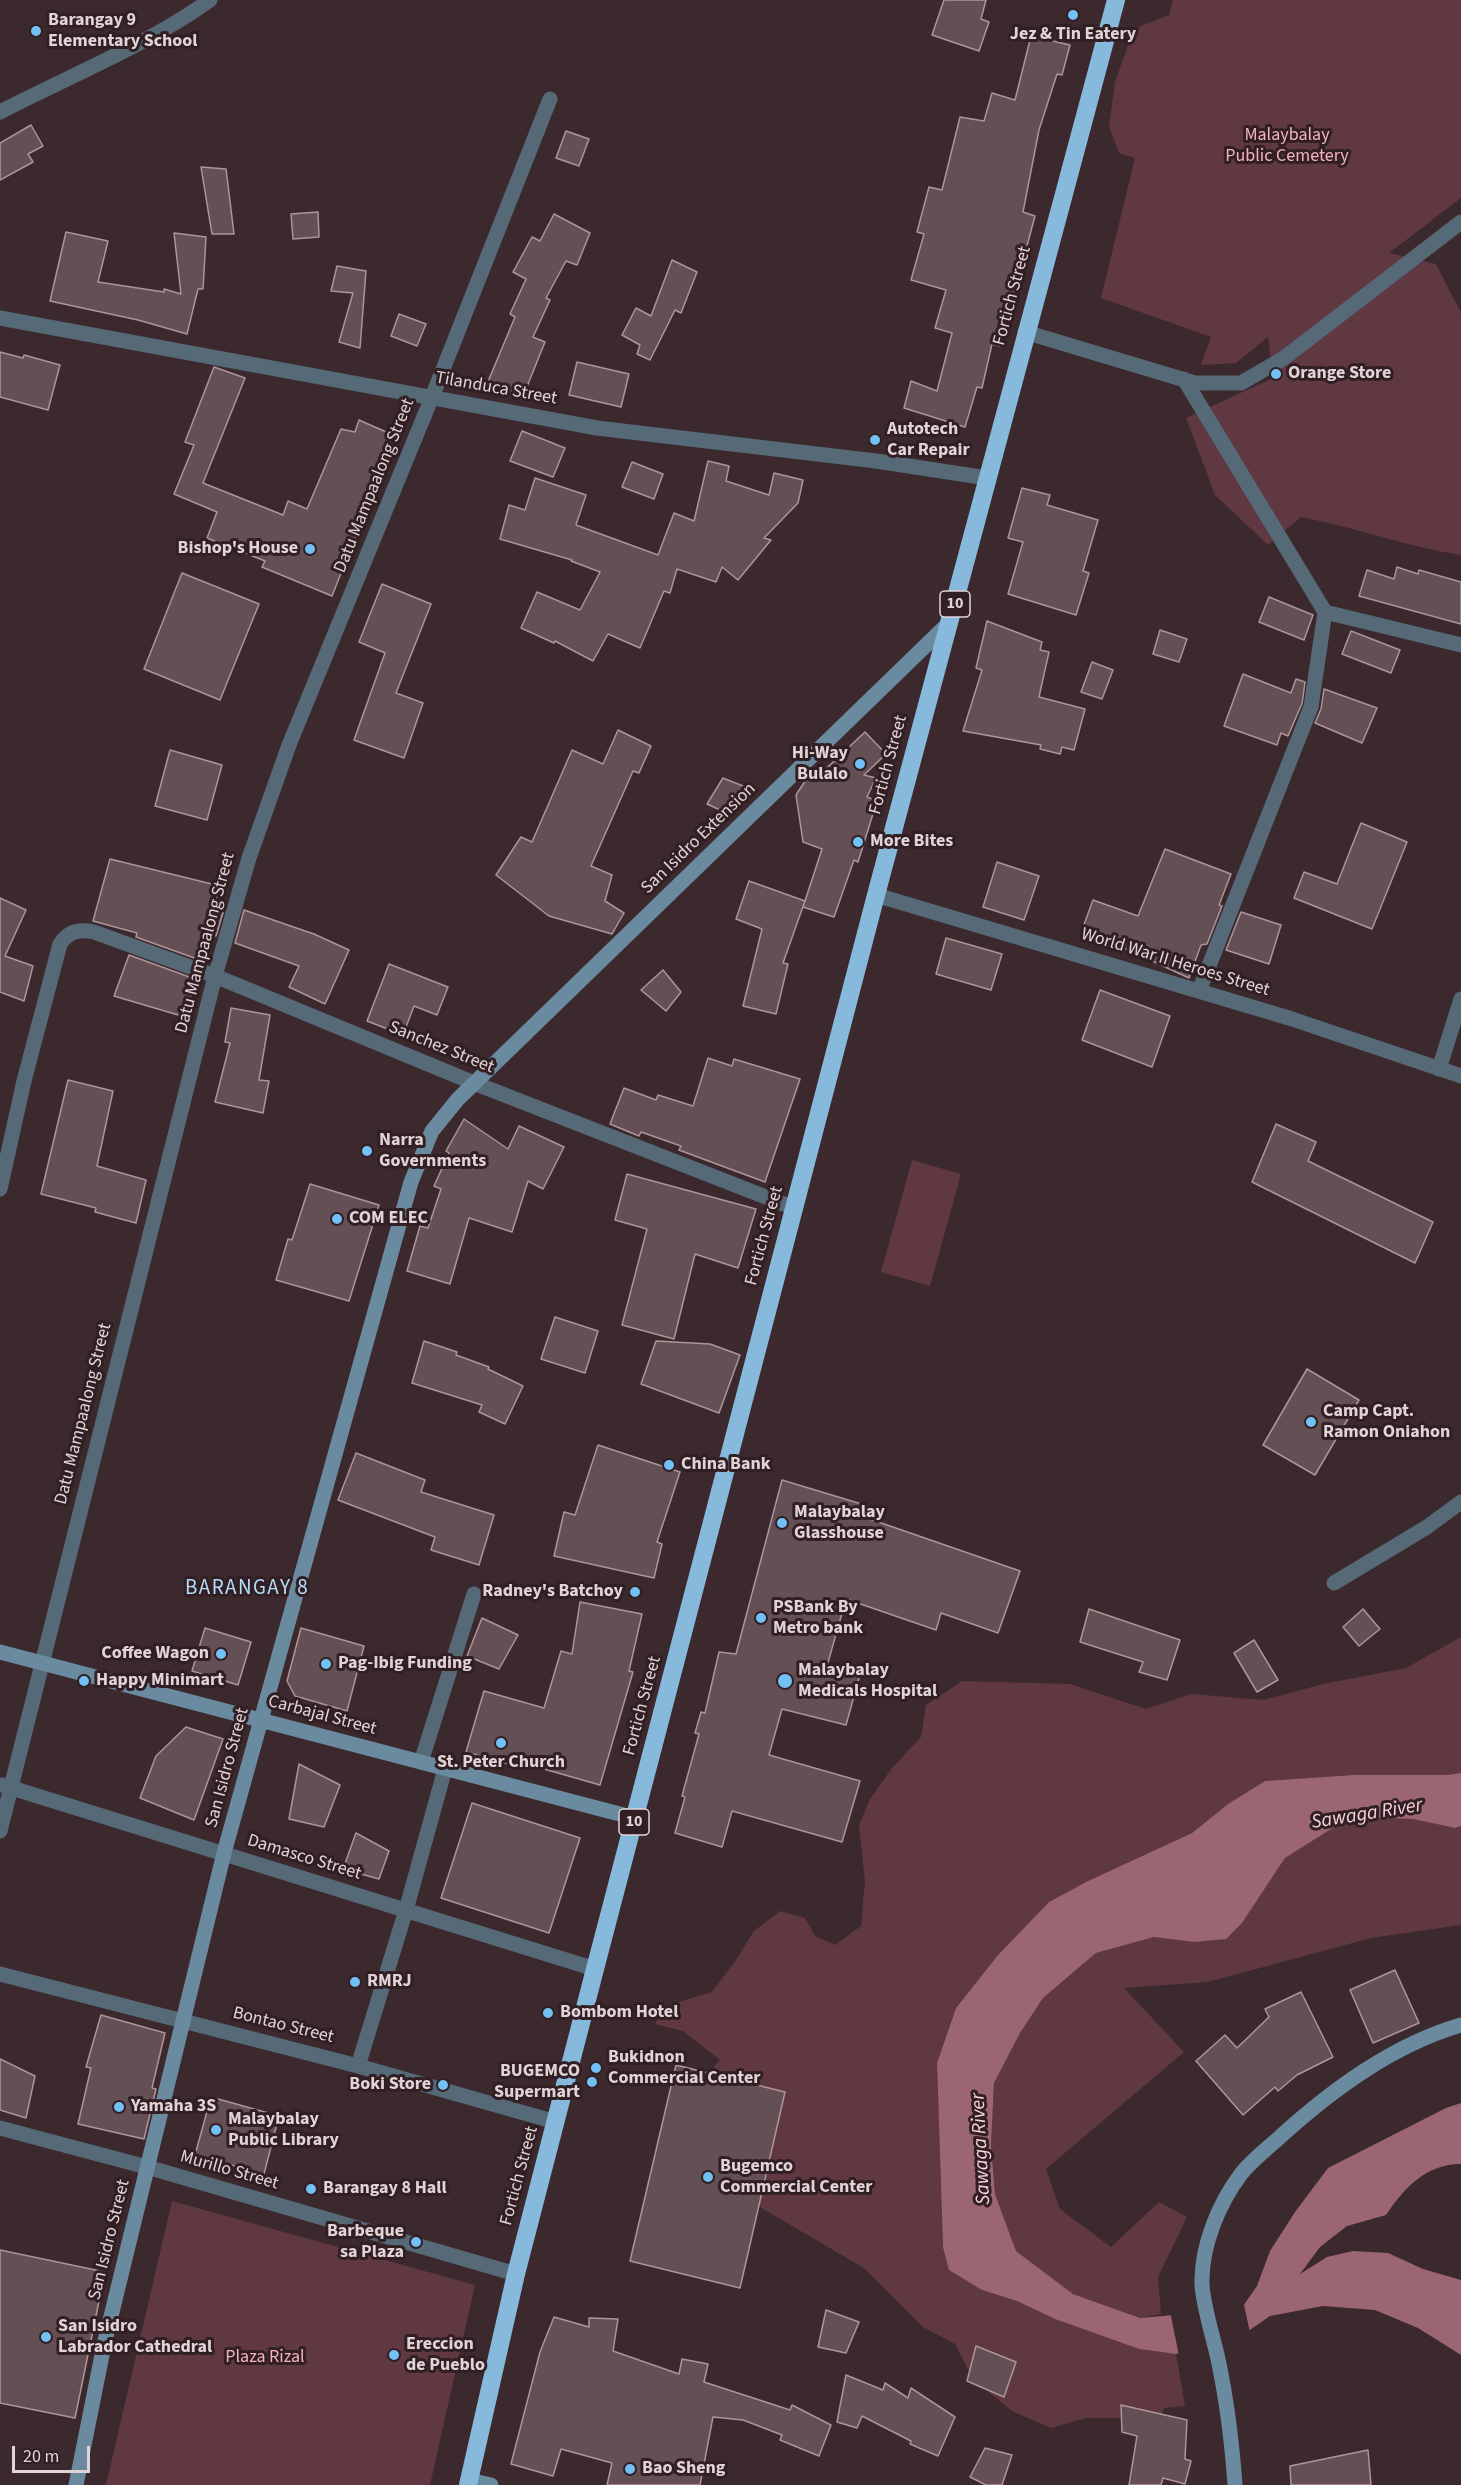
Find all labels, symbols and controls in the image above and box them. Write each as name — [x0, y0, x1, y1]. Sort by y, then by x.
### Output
marker: Jez & Tin Eatery — [1066, 8, 1080, 22]
place label: Barangay 9 Elementary School — [48, 10, 198, 52]
marker: Barangay 9 Elementary School — [29, 24, 43, 38]
place label: Jez & Tin Eatery — [1010, 24, 1136, 46]
park label: Malaybalay Public Cemetery — [1225, 125, 1349, 168]
street label: Fortich Street — [989, 244, 1037, 348]
place label: Orange Store — [1288, 363, 1391, 385]
marker: Orange Store — [1269, 367, 1283, 381]
street label: Tilanduca Street — [433, 368, 559, 410]
street label: Datu Mampaalong Street — [330, 396, 420, 576]
place label: Autotech Car Repair — [887, 419, 970, 462]
marker: Autotech Car Repair — [868, 433, 882, 447]
place label: Bishop's House — [178, 538, 298, 560]
marker: Bishop's House — [303, 542, 317, 556]
road number: 10 — [940, 591, 970, 617]
street label: Fortich Street — [865, 713, 913, 817]
place label: Hi-Way Bulalo — [792, 743, 848, 786]
marker: Hi-Way Bulalo — [853, 757, 867, 771]
street label: San Isidro Extension — [637, 779, 761, 899]
place label: More Bites — [870, 831, 953, 853]
marker: More Bites — [851, 835, 865, 849]
street label: Datu Mampaalong Street — [171, 850, 241, 1036]
street label: World War II Heroes Street — [1078, 924, 1272, 1002]
street label: Sanchez Street — [385, 1017, 497, 1079]
place label: Narra Governments — [379, 1130, 486, 1172]
marker: Narra Governments — [360, 1144, 374, 1158]
street label: Fortich Street — [741, 1184, 789, 1288]
place label: COM ELEC — [349, 1208, 428, 1230]
marker: COM ELEC — [330, 1212, 344, 1226]
street label: Datu Mampaalong Street — [51, 1321, 117, 1507]
place label: Camp Capt. Ramon Oniahon — [1323, 1401, 1450, 1444]
marker: Camp Capt. Ramon Oniahon — [1304, 1415, 1318, 1429]
place label: China Bank — [681, 1454, 771, 1476]
marker: China Bank — [662, 1458, 676, 1472]
place label: Malaybalay Glasshouse — [794, 1502, 885, 1544]
marker: Malaybalay Glasshouse — [775, 1516, 789, 1530]
district label: BARANGAY 8 — [185, 1576, 309, 1602]
place label: Radney's Batchoy — [482, 1581, 623, 1603]
marker: Radney's Batchoy — [628, 1585, 642, 1599]
place label: PSBank By Metro bank — [773, 1597, 863, 1640]
marker: PSBank By Metro bank — [754, 1611, 768, 1625]
place label: Coffee Wagon — [101, 1643, 209, 1665]
marker: Coffee Wagon — [214, 1647, 228, 1661]
place label: Pag-Ibig Funding — [338, 1653, 472, 1675]
street label: Fortich Street — [619, 1654, 667, 1758]
marker: Pag-Ibig Funding — [319, 1657, 333, 1671]
place label: Malaybalay Medicals Hospital — [798, 1660, 937, 1702]
place label: Happy Minimart — [96, 1670, 224, 1692]
marker: Malaybalay Medicals Hospital — [776, 1672, 794, 1690]
marker: Happy Minimart — [77, 1674, 91, 1688]
street label: Carbajal Street — [266, 1691, 378, 1741]
street label: San Isidro Street — [202, 1706, 254, 1830]
marker: St. Peter Church — [494, 1736, 508, 1750]
place label: St. Peter Church — [437, 1752, 565, 1774]
water label: Sawaga River — [1310, 1794, 1424, 1836]
road number: 10 — [619, 1809, 649, 1835]
street label: Damasco Street — [244, 1830, 364, 1886]
place label: RMRJ — [367, 1971, 412, 1993]
marker: RMRJ — [348, 1975, 362, 1989]
place label: Bombom Hotel — [560, 2002, 678, 2024]
street label: Bontao Street — [230, 2003, 336, 2049]
marker: Bombom Hotel — [541, 2006, 555, 2020]
place label: Bukidnon Commercial Center — [608, 2047, 760, 2090]
place label: BUGEMCO Supermart — [494, 2061, 580, 2104]
marker: Bukidnon Commercial Center — [589, 2061, 603, 2075]
place label: Boki Store — [349, 2074, 431, 2096]
marker: BUGEMCO Supermart — [585, 2075, 599, 2089]
marker: Boki Store — [436, 2078, 450, 2092]
water label: Sawaga River — [967, 2092, 997, 2206]
place label: Yamaha 3S — [131, 2096, 216, 2118]
marker: Yamaha 3S — [112, 2100, 126, 2114]
place label: Malaybalay Public Library — [228, 2109, 339, 2152]
marker: Malaybalay Public Library — [209, 2123, 223, 2137]
street label: Fortich Street — [496, 2124, 544, 2228]
street label: Murillo Street — [177, 2147, 281, 2195]
place label: Bugemco Commercial Center — [720, 2156, 872, 2198]
marker: Bugemco Commercial Center — [701, 2170, 715, 2184]
street label: San Isidro Street — [85, 2178, 135, 2302]
place label: Barangay 8 Hall — [323, 2178, 447, 2200]
marker: Barangay 8 Hall — [304, 2182, 318, 2196]
place label: Barbeque sa Plaza — [327, 2221, 404, 2264]
marker: Barbeque sa Plaza — [409, 2235, 423, 2249]
place label: San Isidro Labrador Cathedral — [58, 2316, 212, 2358]
marker: San Isidro Labrador Cathedral — [39, 2330, 53, 2344]
place label: Ereccion de Pueblo — [406, 2334, 485, 2376]
park label: Plaza Rizal — [225, 2347, 305, 2369]
marker: Ereccion de Pueblo — [387, 2348, 401, 2362]
scale bar — [15, 2434, 93, 2472]
text: 20 m — [23, 2444, 59, 2469]
place label: Bao Sheng — [642, 2458, 725, 2480]
marker: Bao Sheng — [623, 2462, 637, 2476]

